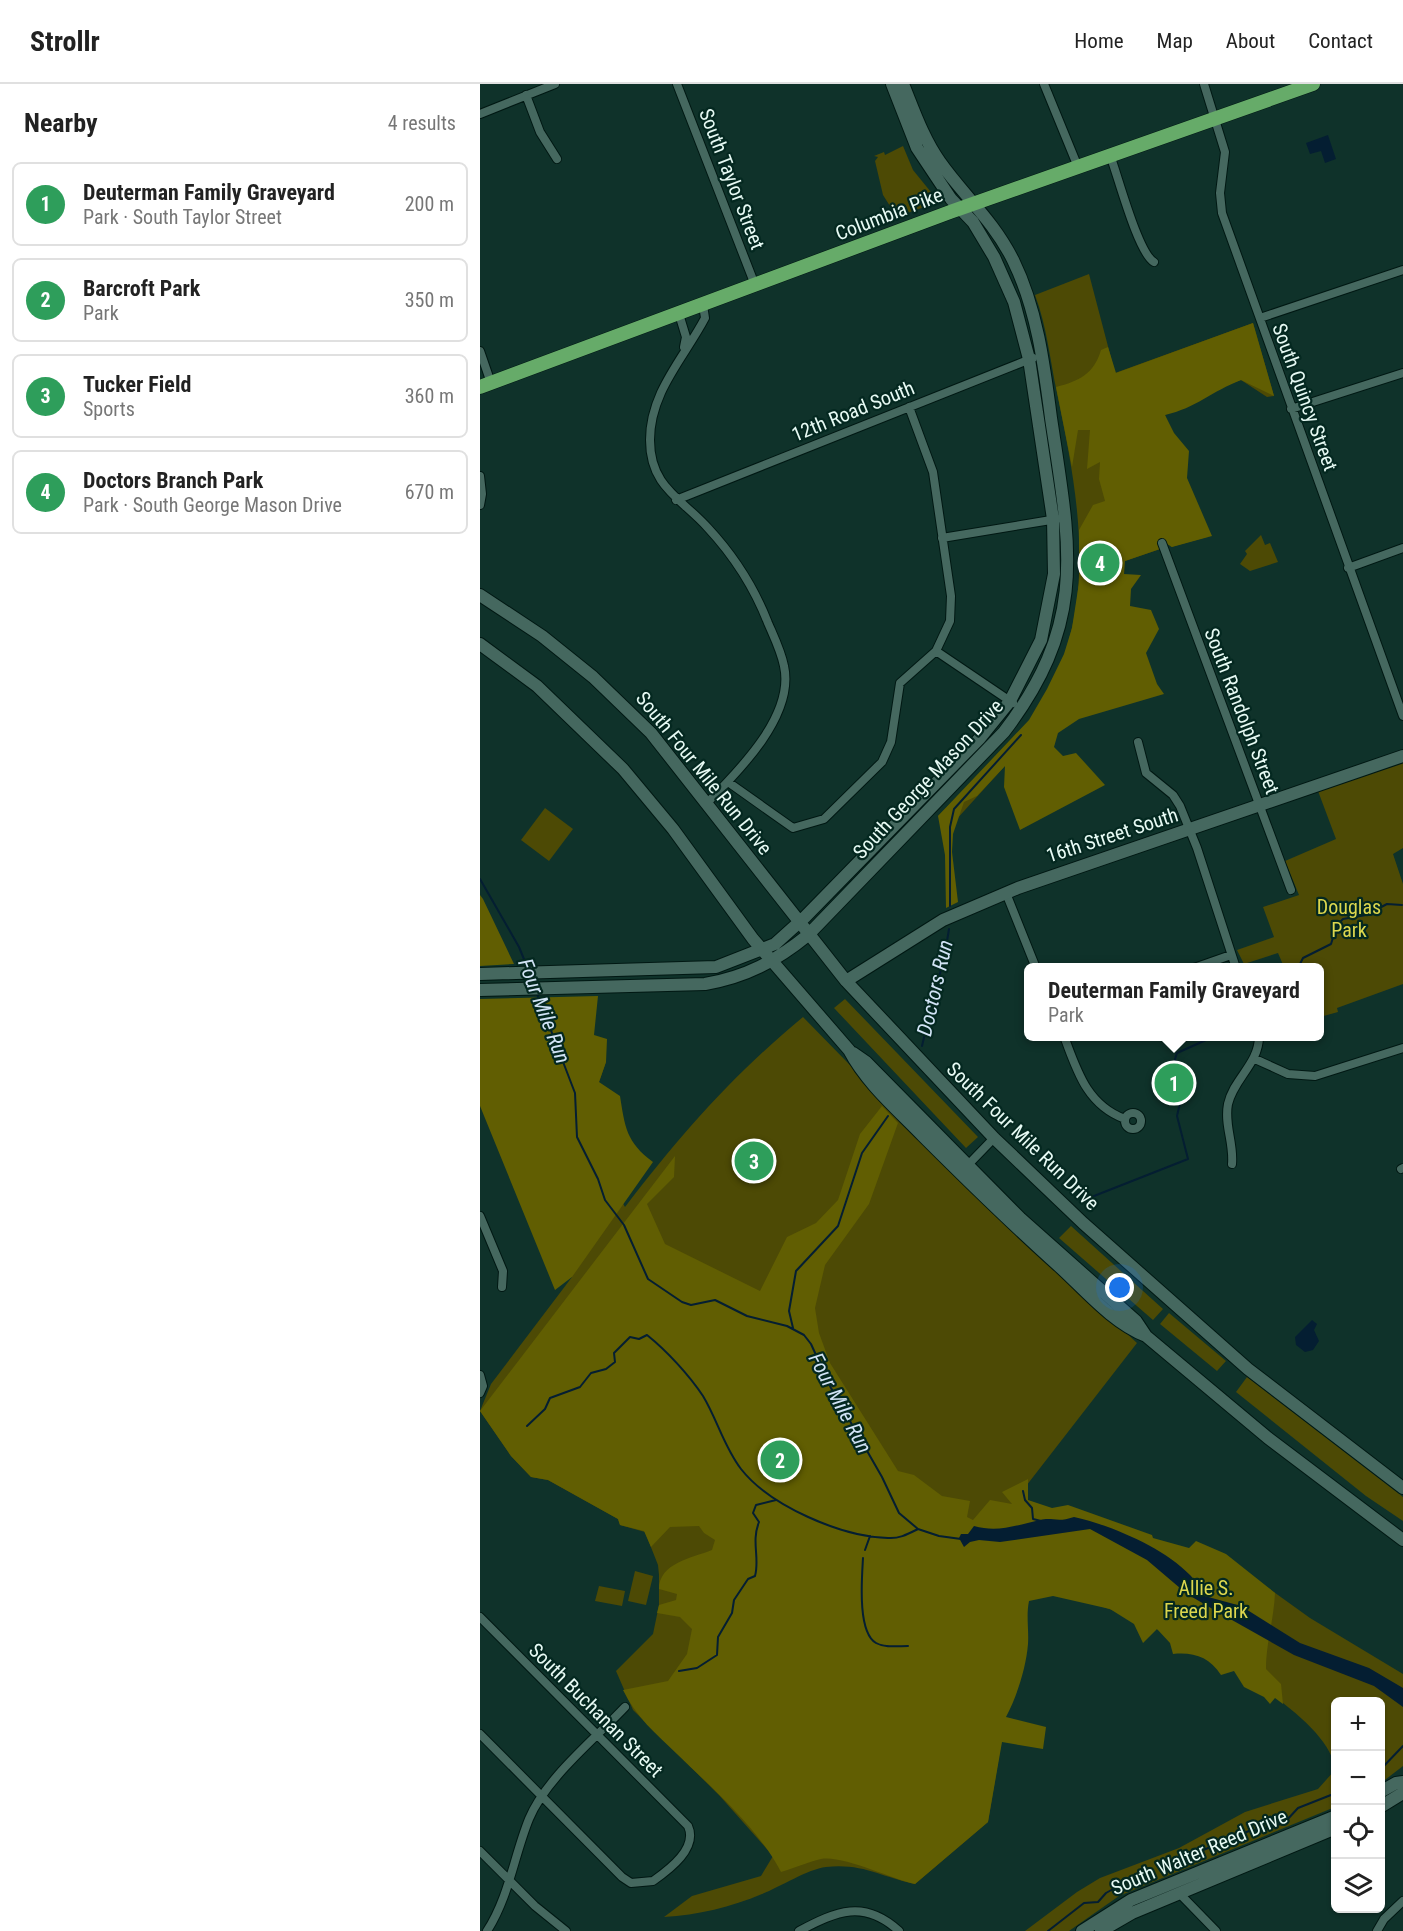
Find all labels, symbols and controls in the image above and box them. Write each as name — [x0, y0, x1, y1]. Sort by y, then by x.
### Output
text: Strollr — [30, 25, 100, 58]
text: Home — [1074, 29, 1124, 53]
text: Map — [1157, 29, 1193, 53]
text: About — [1226, 29, 1275, 53]
text: Contact — [1308, 29, 1373, 53]
street label: South Taylor Street — [694, 105, 770, 253]
text: Nearby — [24, 108, 98, 138]
text: 4 results — [388, 111, 456, 135]
text: Deuterman Family Graveyard — [83, 180, 335, 205]
street label: Columbia Pike — [832, 183, 946, 245]
text: 1 — [40, 192, 51, 216]
text: 200 m — [405, 192, 454, 216]
text: Park · South Taylor Street — [83, 205, 282, 229]
text: Barcroft Park — [83, 276, 200, 301]
text: 2 — [40, 288, 51, 312]
text: 350 m — [405, 288, 454, 312]
text: Park — [83, 301, 119, 325]
street label: South Quincy Street — [1267, 320, 1343, 474]
text: Tucker Field — [83, 372, 191, 397]
street label: 12th Road South — [788, 375, 918, 447]
text: 3 — [40, 384, 51, 408]
text: 360 m — [405, 384, 454, 408]
text: Sports — [83, 397, 135, 421]
text: Doctors Branch Park — [83, 468, 263, 493]
text: 4 — [40, 480, 51, 504]
text: 670 m — [405, 480, 454, 504]
text: Park · South George Mason Drive — [83, 493, 342, 517]
pin: 4 — [1080, 540, 1120, 586]
street label: South Randolph Street — [1199, 625, 1285, 797]
street label: South Four Mile Run Drive — [631, 687, 777, 859]
street label: South George Mason Drive — [848, 694, 1008, 864]
street label: 16th Street South — [1043, 802, 1181, 868]
park label: Douglas Park — [1317, 895, 1381, 942]
water label: Doctors Run — [912, 938, 958, 1038]
water label: Four Mile Run — [513, 955, 575, 1067]
popup — [1024, 963, 1324, 1041]
text: Deuterman Family Graveyard — [1048, 978, 1300, 1003]
text: Park — [1048, 1003, 1084, 1027]
street label: South Four Mile Run Drive — [942, 1057, 1104, 1215]
pin: 1 — [1154, 1060, 1194, 1106]
pin: 3 — [734, 1138, 774, 1184]
your location — [1105, 1273, 1134, 1302]
water label: Four Mile Run — [804, 1349, 876, 1457]
pin: 2 — [760, 1438, 800, 1482]
park label: Allie S. Freed Park — [1164, 1576, 1248, 1623]
street label: South Buchanan Street — [524, 1638, 668, 1782]
map controls — [1331, 1697, 1385, 1913]
button: + — [1331, 1697, 1385, 1751]
button: − — [1331, 1751, 1385, 1805]
street label: South Walter Reed Drive — [1107, 1804, 1291, 1900]
button: locate — [1331, 1805, 1385, 1859]
button: layers — [1331, 1859, 1385, 1913]

